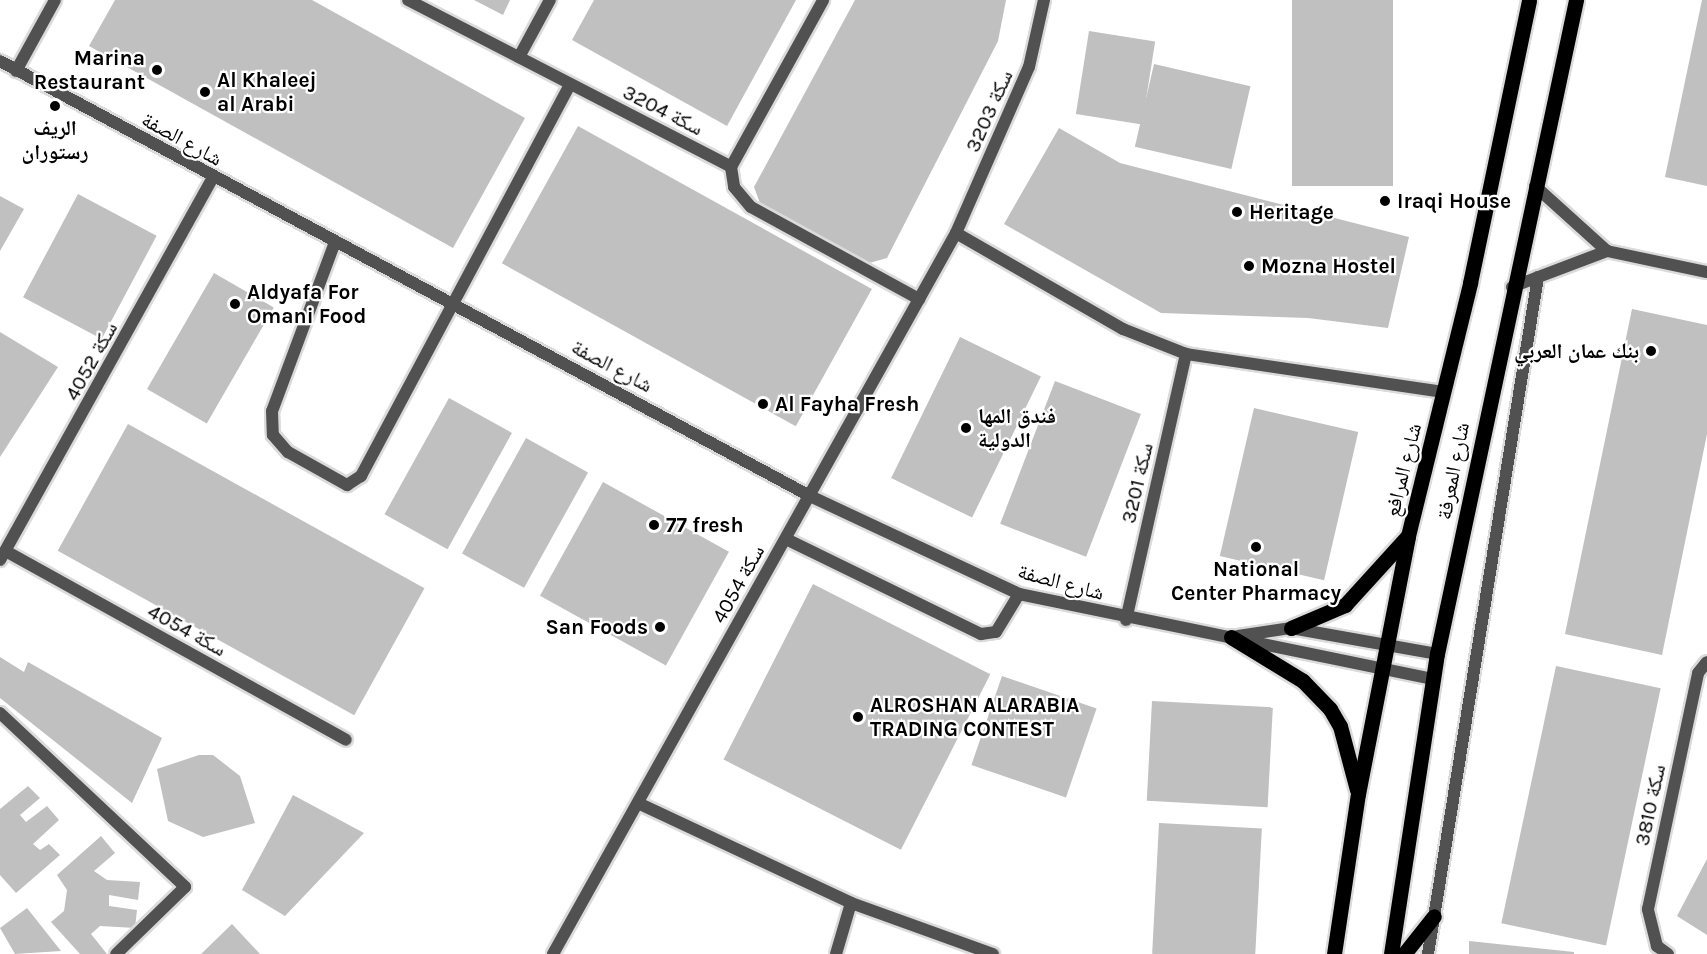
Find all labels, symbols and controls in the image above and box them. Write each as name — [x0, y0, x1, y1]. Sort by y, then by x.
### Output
place label: Marina Restaurant — [34, 45, 145, 95]
marker: Marina Restaurant — [150, 63, 164, 77]
street label: سكة 3203 — [960, 66, 1018, 156]
place label: Al Khaleej al Arabi — [217, 67, 317, 117]
street label: سكة 3204 — [619, 79, 707, 141]
marker: Al Khaleej al Arabi — [198, 85, 212, 99]
marker: الریف رستوران — [48, 99, 62, 113]
street label: شارع الصفة — [137, 107, 227, 171]
place label: الریف رستوران — [22, 115, 88, 165]
place label: Iraqi House — [1397, 188, 1511, 214]
marker: Iraqi House — [1378, 194, 1392, 208]
place label: Heritage — [1249, 199, 1334, 225]
marker: Heritage — [1230, 205, 1244, 219]
place label: Mozna Hostel — [1261, 253, 1396, 279]
marker: Mozna Hostel — [1242, 259, 1256, 273]
place label: Aldyafa For Omani Food — [247, 279, 366, 329]
marker: Aldyafa For Omani Food — [228, 297, 242, 311]
street label: سكة 4052 — [59, 317, 123, 405]
street label: شارع الصفة — [567, 334, 657, 398]
place label: بنك عمان العربي — [1514, 338, 1639, 364]
marker: بنك عمان العربي — [1644, 344, 1658, 358]
place label: Al Fayha Fresh — [775, 391, 919, 417]
marker: Al Fayha Fresh — [756, 397, 770, 411]
place label: فندق المها الدولية — [978, 403, 1056, 453]
street label: شارع المعرفة — [1431, 420, 1475, 522]
marker: فندق المها الدولية — [959, 421, 973, 435]
street label: شارع المرافع — [1379, 421, 1427, 519]
street label: سكة 3201 — [1116, 440, 1158, 526]
place label: 77 fresh — [666, 512, 743, 538]
marker: 77 fresh — [647, 518, 661, 532]
street label: سكة 4054 — [706, 540, 770, 628]
marker: National Center Pharmacy — [1249, 540, 1263, 554]
place label: National Center Pharmacy — [1171, 556, 1341, 606]
street label: شارع الصفة — [1015, 558, 1107, 606]
street label: سكة 4054 — [143, 598, 231, 662]
place label: San Foods — [545, 614, 648, 640]
marker: San Foods — [653, 620, 667, 634]
place label: ALROSHAN ALARABIA TRADING CONTEST — [870, 692, 1079, 742]
marker: ALROSHAN ALARABIA TRADING CONTEST — [851, 710, 865, 724]
street label: سكة 3810 — [1629, 762, 1671, 848]

